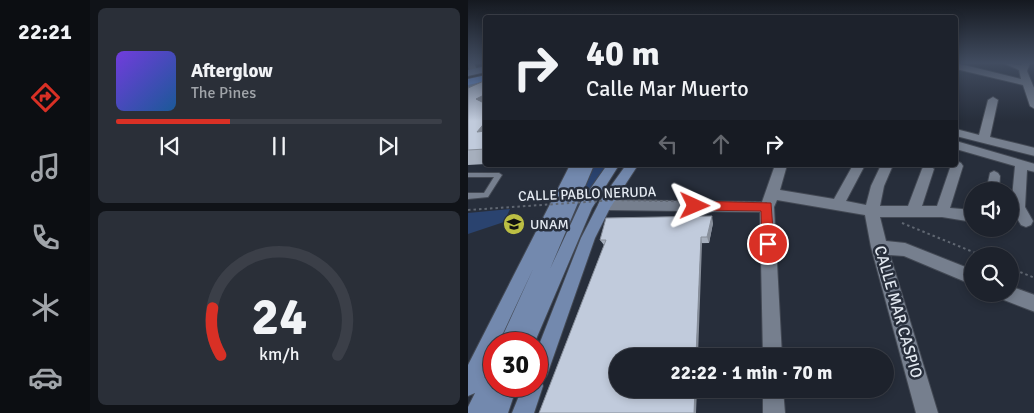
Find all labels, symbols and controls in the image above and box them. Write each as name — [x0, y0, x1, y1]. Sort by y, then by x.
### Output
text: 22:21 — [18, 18, 72, 45]
text: 40 m — [586, 32, 660, 75]
icon: right — [503, 35, 568, 100]
text: Afterglow — [191, 59, 273, 83]
text: Calle Mar Muerto — [586, 75, 749, 102]
icon: directions — [28, 80, 63, 115]
text: The Pines — [191, 83, 256, 103]
icon: left — [654, 130, 682, 158]
icon: ahead — [707, 130, 735, 158]
icon: right — [760, 130, 788, 158]
icon: previous — [156, 132, 184, 160]
icon: pause — [265, 132, 293, 160]
icon: next — [374, 132, 402, 160]
icon: music — [28, 150, 63, 185]
position arrow — [668, 179, 720, 231]
map controls — [964, 182, 1019, 302]
button: sound — [964, 182, 1019, 237]
street label: CALLE PABLO NERUDA — [518, 183, 657, 205]
school or university icon: UNAM — [502, 212, 526, 236]
place label: UNAM — [530, 216, 569, 233]
icon: phone — [28, 220, 63, 255]
pin — [747, 223, 789, 265]
icon: arrive — [754, 230, 782, 258]
street label: CALLE MAR CASPIO — [870, 243, 926, 381]
button: search — [964, 247, 1019, 302]
text: 24 — [251, 285, 307, 349]
icon: climate — [28, 290, 63, 325]
speed limit sign: 30 — [483, 332, 548, 397]
text: km/h — [259, 343, 299, 365]
icon: car — [28, 360, 63, 395]
text: 22:22 · 1 min · 70 m — [671, 361, 832, 385]

